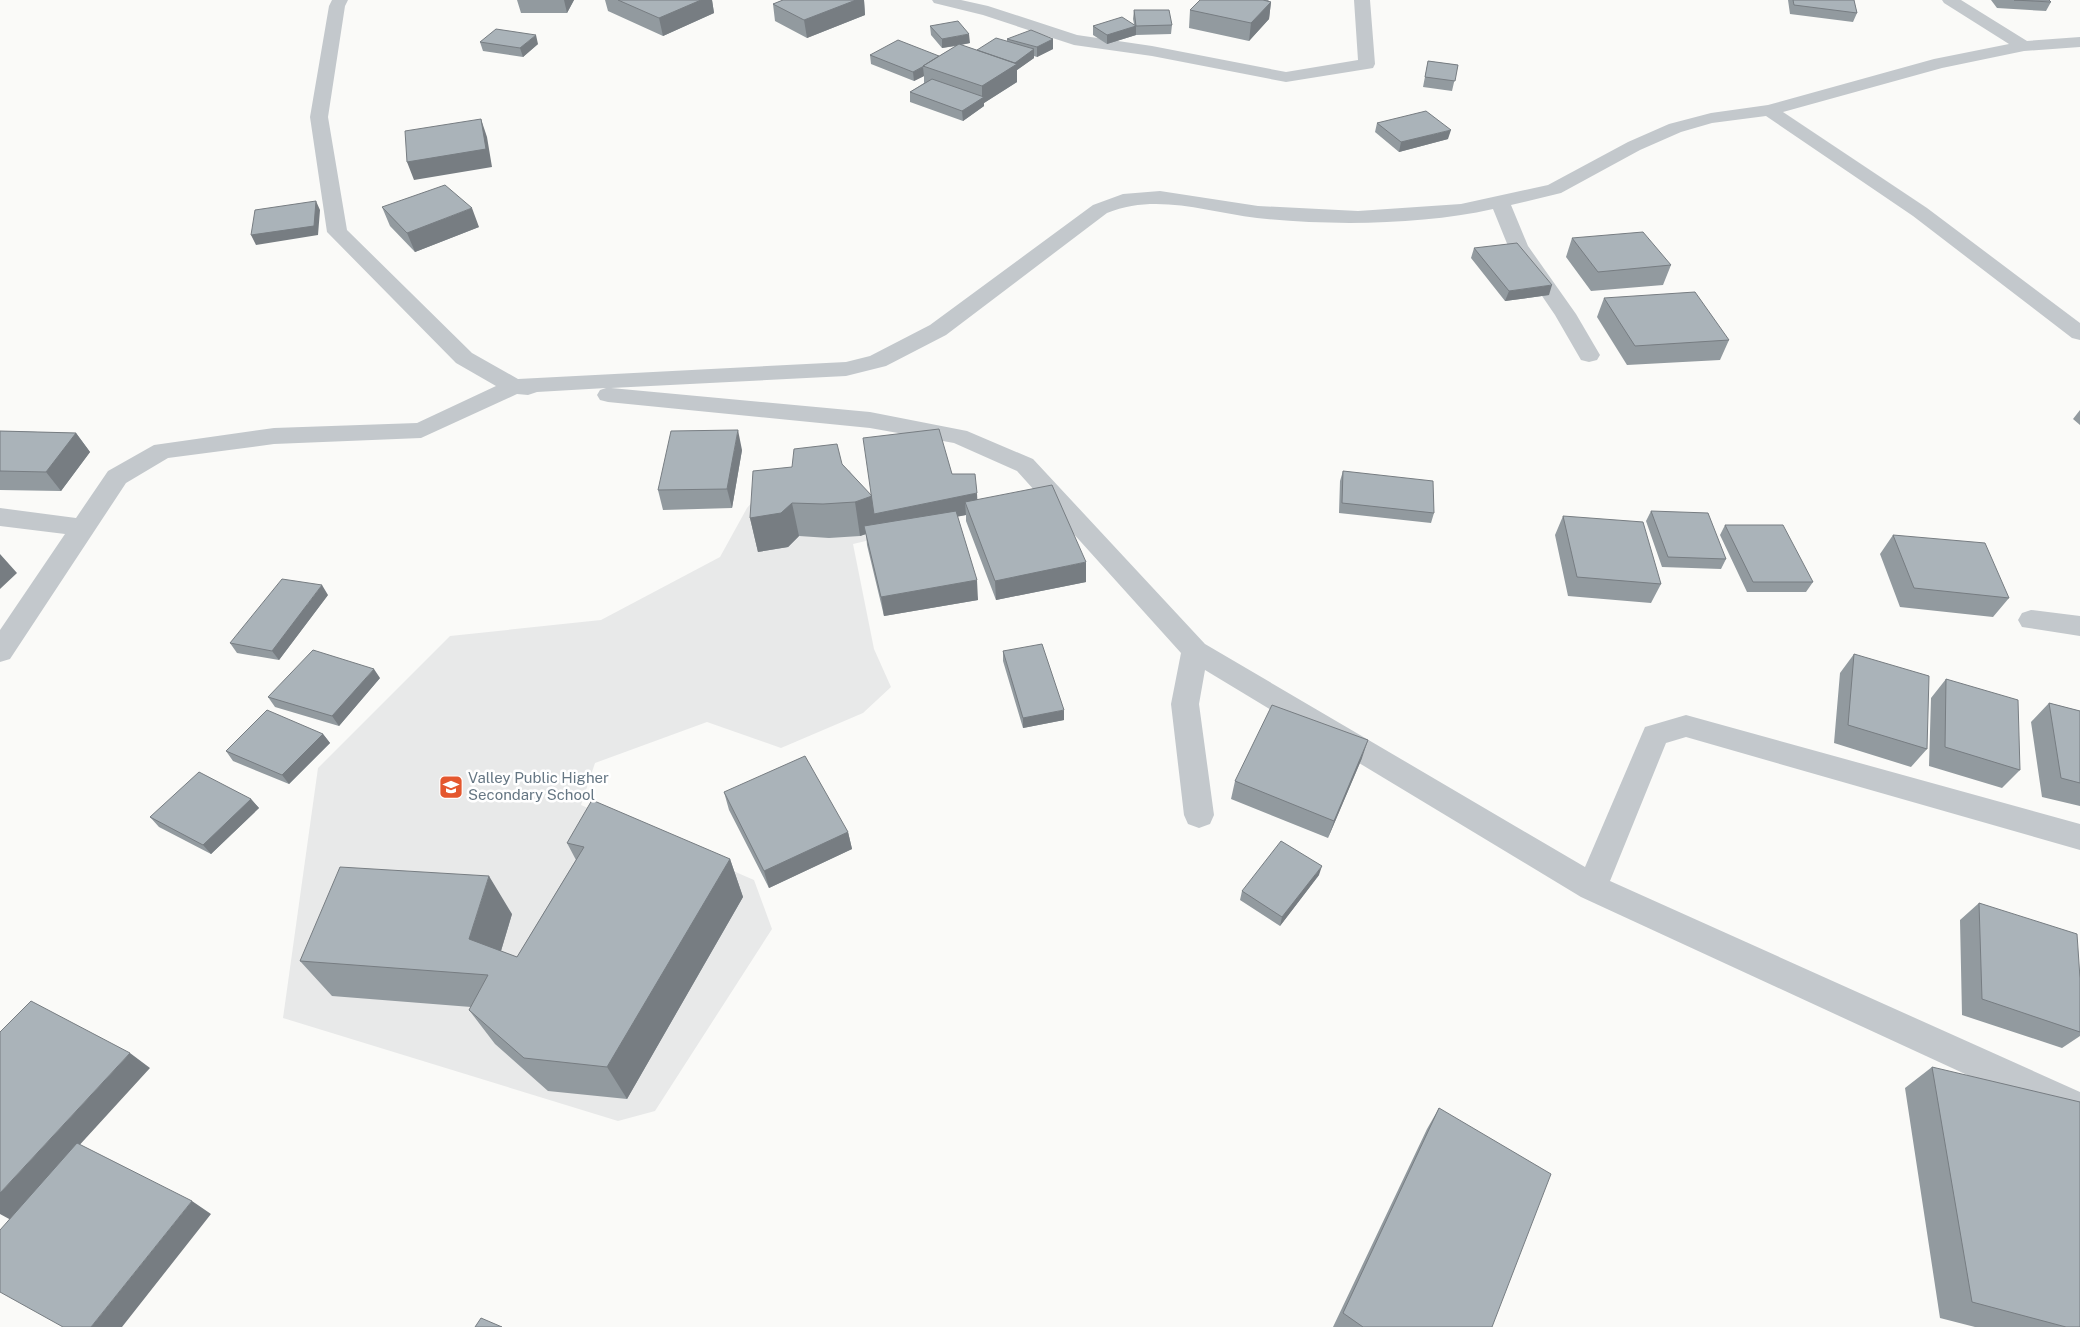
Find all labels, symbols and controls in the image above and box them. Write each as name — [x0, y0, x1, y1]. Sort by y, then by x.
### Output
place label: Valley Public Higher Secondary School — [468, 769, 609, 803]
school or university icon: Valley Public Higher Secondary School — [438, 774, 464, 800]

